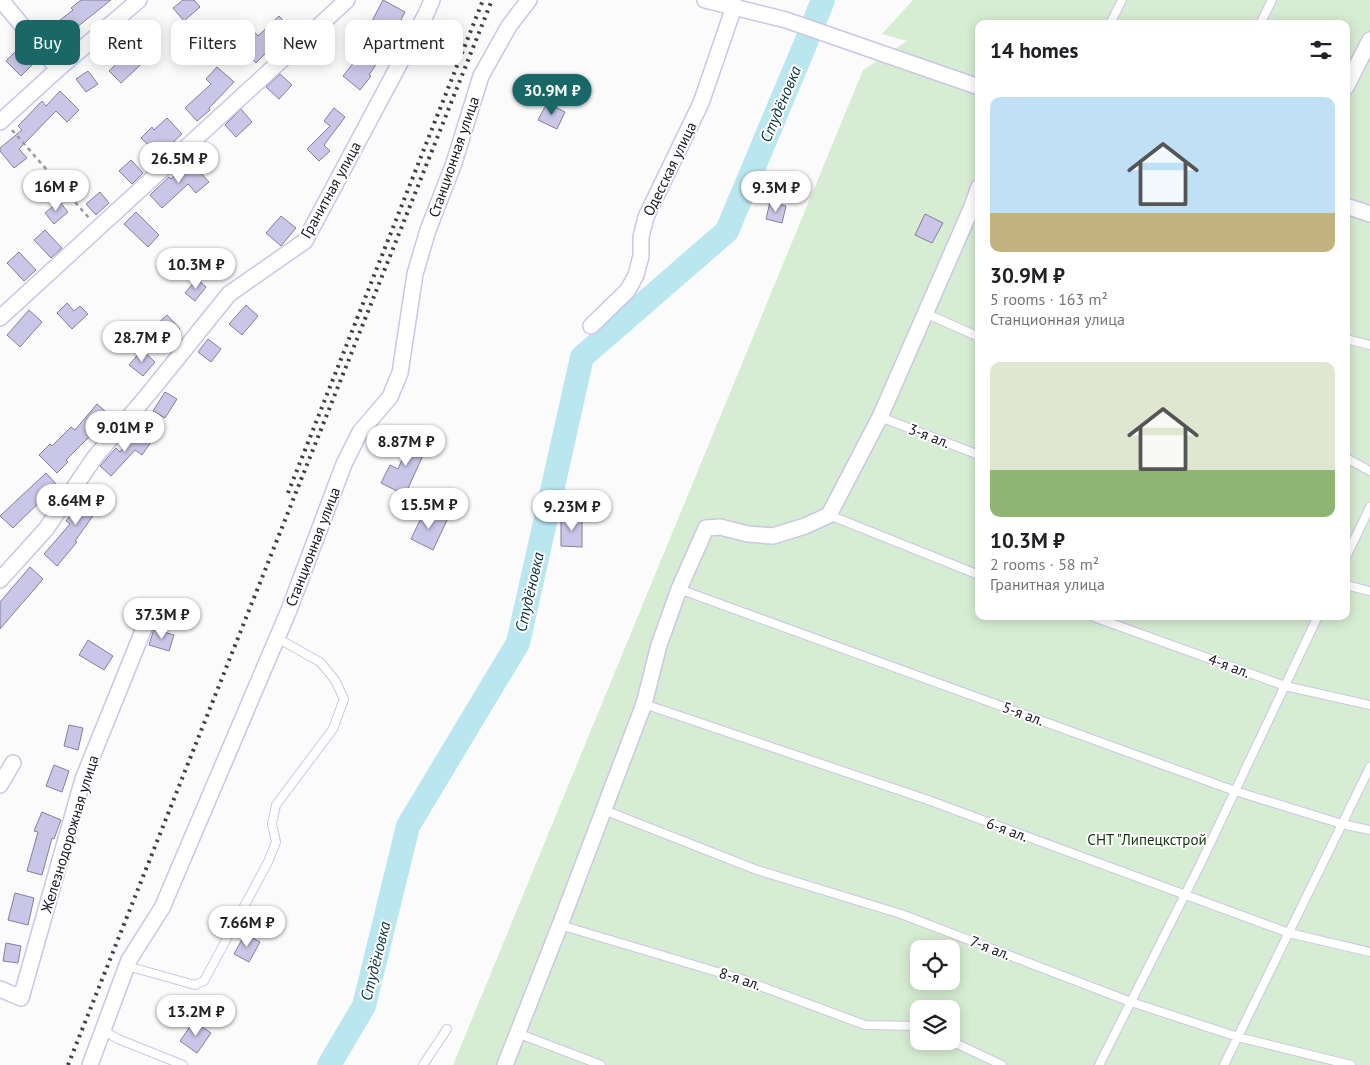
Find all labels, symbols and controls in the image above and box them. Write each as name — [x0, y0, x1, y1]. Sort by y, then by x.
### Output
chip: Buy — [15, 20, 80, 65]
chip: Rent — [90, 20, 161, 65]
chip: Filters — [171, 20, 255, 65]
chip: New — [265, 20, 335, 65]
chip: Apartment — [345, 20, 463, 65]
icon: filters — [1307, 36, 1335, 64]
text: 14 homes — [990, 37, 1078, 64]
water label: Студёновка — [755, 63, 805, 145]
pin: 30.9M ₽ — [506, 74, 598, 116]
text: 30.9M ₽ — [523, 80, 581, 100]
street label: Станционная улица — [424, 94, 483, 220]
street label: Одесская улица — [639, 119, 701, 219]
icon: home — [1118, 129, 1208, 219]
street label: Гранитная улица — [296, 138, 365, 241]
pin: 26.5M ₽ — [133, 142, 225, 184]
text: 26.5M ₽ — [150, 148, 208, 168]
pin: 16M ₽ — [21, 170, 91, 212]
pin: 9.3M ₽ — [735, 170, 817, 213]
text: 16M ₽ — [34, 176, 78, 196]
text: 9.3M ₽ — [752, 177, 800, 197]
pin: 10.3M ₽ — [150, 248, 242, 290]
text: 10.3M ₽ — [167, 254, 225, 274]
text: 30.9M ₽ — [990, 262, 1065, 289]
text: 5 rooms · 163 m² — [990, 289, 1108, 309]
text: Станционная улица — [990, 309, 1125, 329]
pin: 28.7M ₽ — [96, 320, 188, 363]
text: 28.7M ₽ — [113, 327, 171, 347]
icon: home — [1118, 394, 1208, 484]
pin: 9.01M ₽ — [79, 410, 171, 453]
text: 9.01M ₽ — [96, 417, 154, 437]
street label: 3-я ал. — [906, 419, 953, 452]
pin: 8.87M ₽ — [360, 424, 452, 467]
text: 8.87M ₽ — [377, 431, 435, 451]
pin: 8.64M ₽ — [30, 484, 122, 526]
street label: Станционная улица — [281, 484, 344, 609]
pin: 15.5M ₽ — [383, 488, 475, 530]
text: 8.64M ₽ — [47, 490, 105, 510]
pin: 9.23M ₽ — [526, 490, 618, 532]
text: 15.5M ₽ — [400, 494, 458, 514]
text: 9.23M ₽ — [543, 496, 601, 516]
text: 10.3M ₽ — [990, 527, 1065, 554]
water label: Студёновка — [510, 550, 548, 634]
text: 2 rooms · 58 m² — [990, 554, 1099, 574]
text: Гранитная улица — [990, 574, 1105, 594]
pin: 37.3M ₽ — [116, 598, 208, 640]
text: 37.3M ₽ — [134, 604, 190, 624]
street label: 4-я ал. — [1206, 649, 1253, 682]
street label: 5-я ал. — [1000, 697, 1047, 730]
street label: Железнодорожная улица — [36, 753, 103, 916]
street label: 6-я ал. — [984, 813, 1031, 846]
park label: СНТ "Липецкстрой — [1087, 830, 1207, 849]
pin: 7.66M ₽ — [201, 906, 293, 948]
text: 7.66M ₽ — [219, 912, 275, 932]
water label: Студёновка — [356, 919, 395, 1003]
street label: 7-я ал. — [967, 931, 1013, 964]
map controls — [910, 940, 960, 1050]
button: locate — [910, 940, 960, 990]
street label: 8-я ал. — [717, 963, 763, 994]
pin: 13.2M ₽ — [150, 994, 242, 1037]
button: layers — [910, 1000, 960, 1050]
text: 13.2M ₽ — [167, 1001, 225, 1021]

